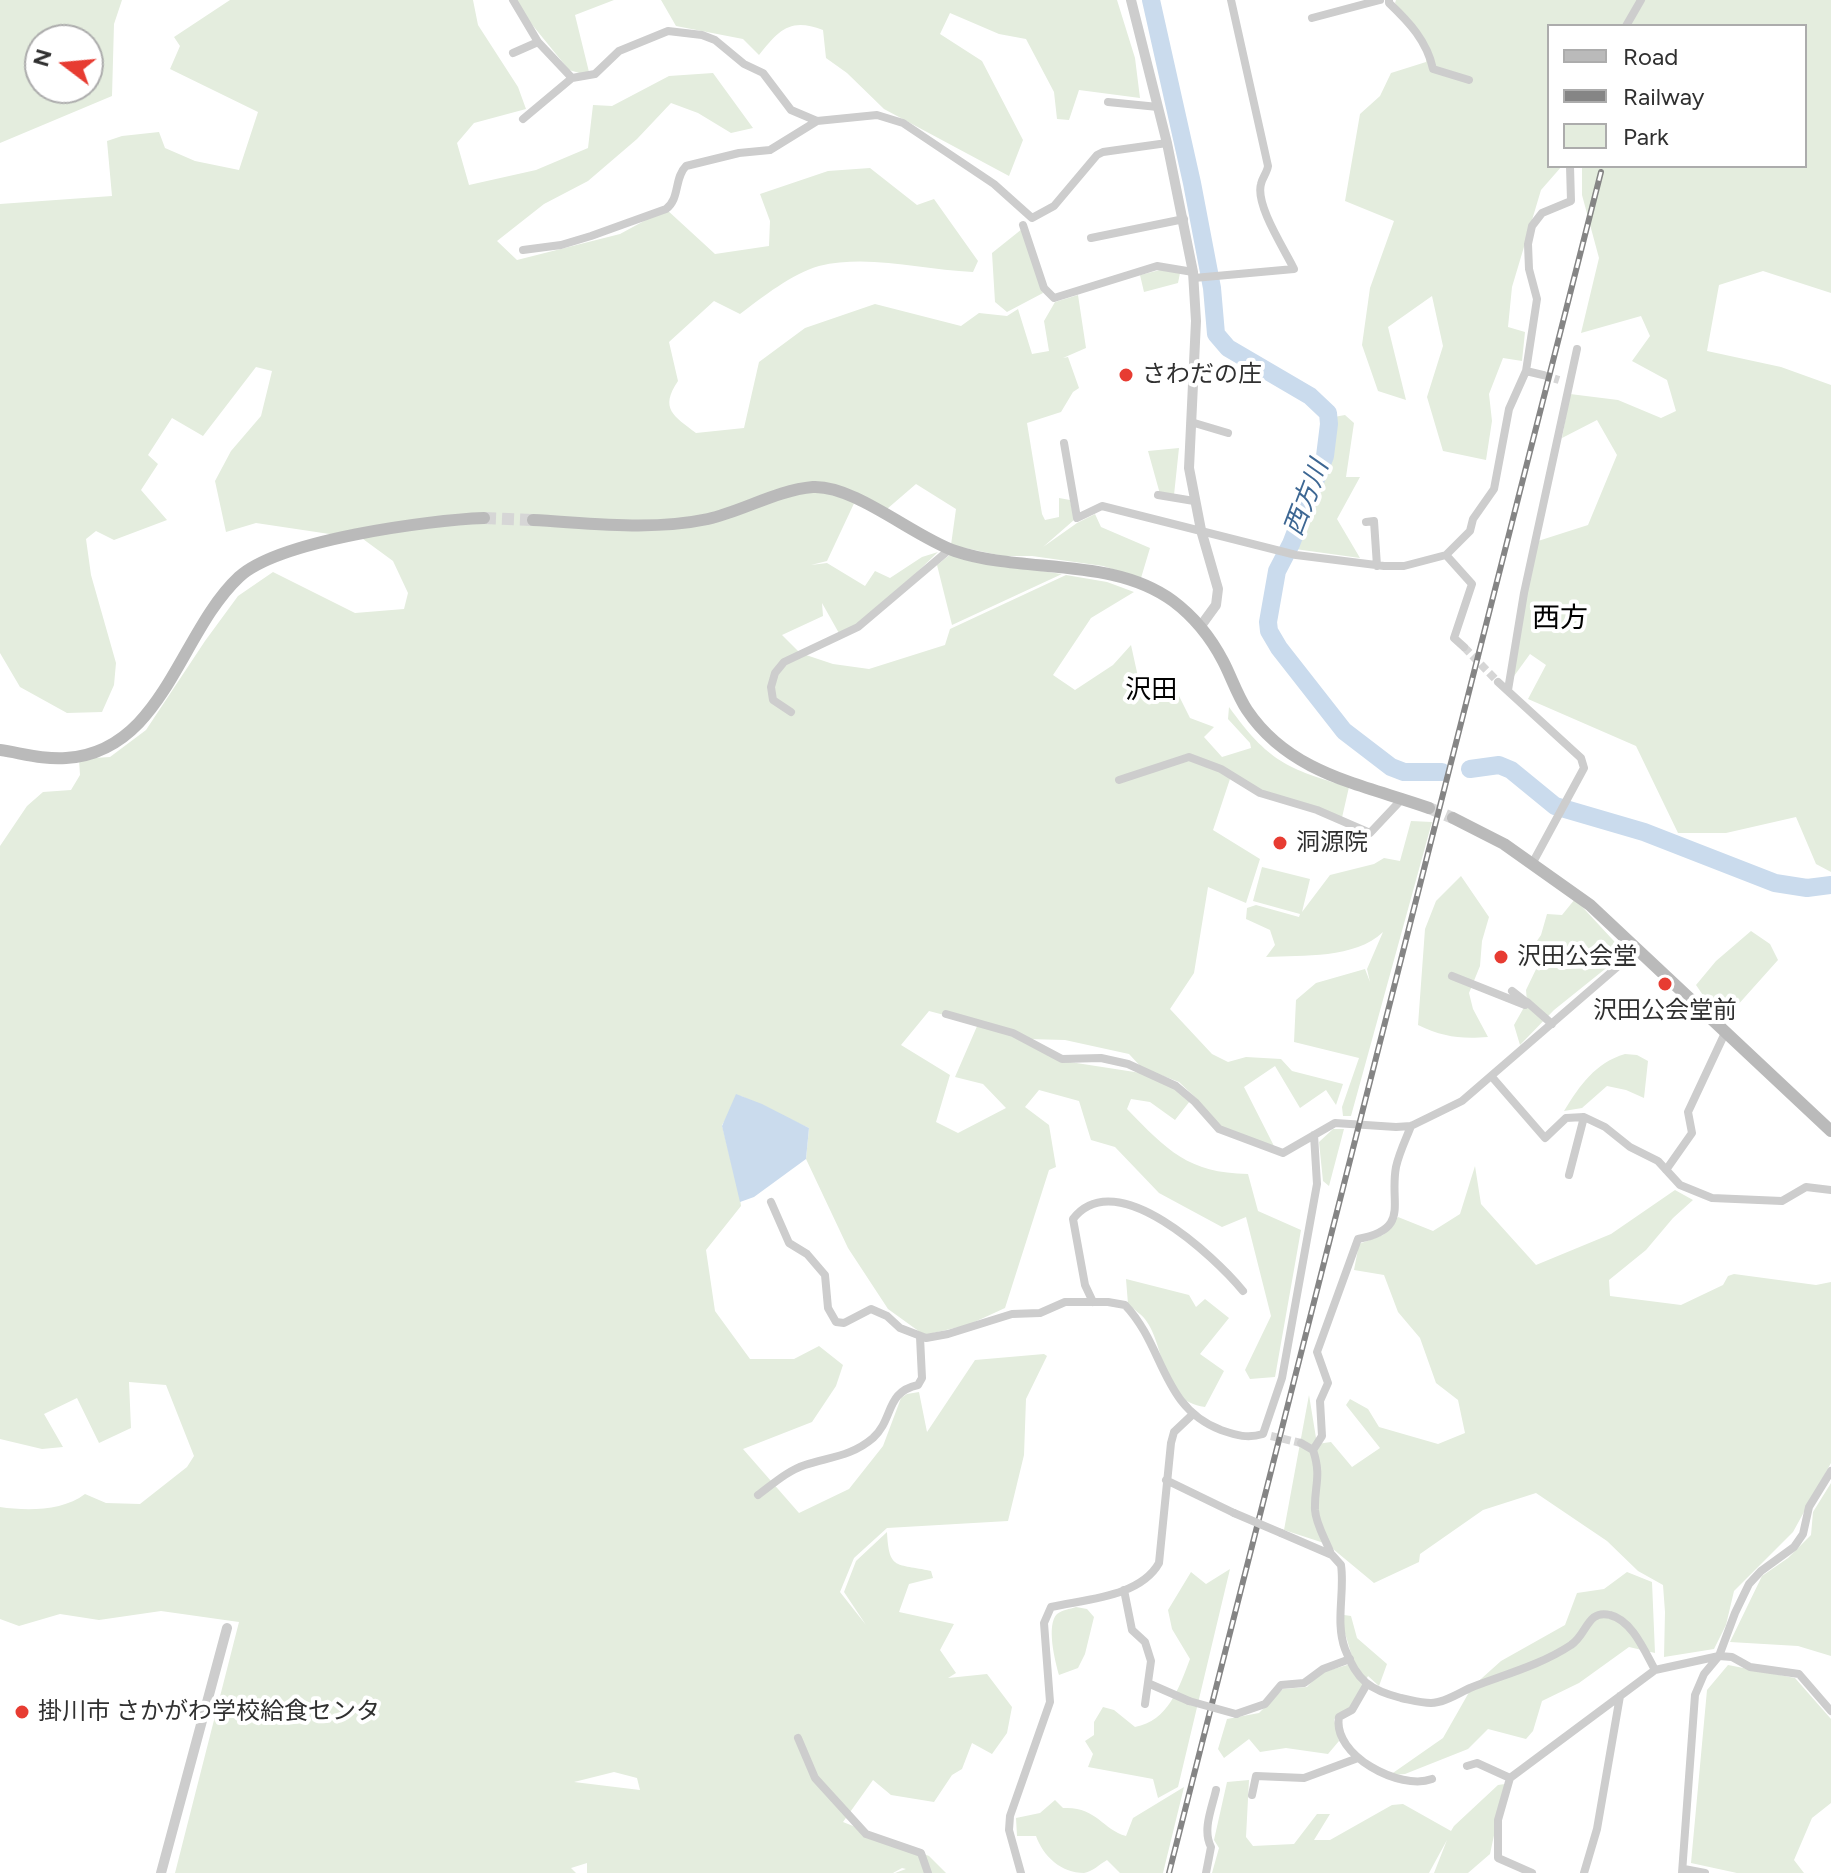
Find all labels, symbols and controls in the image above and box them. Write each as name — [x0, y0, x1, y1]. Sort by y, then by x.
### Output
north arrow — [24, 24, 104, 104]
legend — [1547, 24, 1807, 168]
text: Road — [1623, 42, 1678, 71]
text: N — [27, 46, 58, 70]
text: Railway — [1623, 82, 1704, 111]
text: Park — [1623, 122, 1669, 151]
place label: さわだの庄 — [1142, 361, 1262, 389]
marker: さわだの庄 — [1117, 366, 1135, 384]
water label: 西方川 — [1278, 456, 1336, 540]
district label: 西方 — [1532, 602, 1588, 636]
district label: 沢田 — [1125, 674, 1177, 706]
place label: 洞源院 — [1296, 829, 1368, 857]
marker: 洞源院 — [1271, 834, 1289, 852]
place label: 沢田公会堂 — [1517, 943, 1637, 971]
marker: 沢田公会堂 — [1492, 948, 1510, 966]
marker: 沢田公会堂前 — [1656, 975, 1674, 993]
place label: 沢田公会堂前 — [1593, 997, 1737, 1025]
place label: 掛川市 さかがわ学校給食センタ — [38, 1698, 380, 1726]
marker: 掛川市 さかがわ学校給食センタ — [13, 1703, 31, 1721]

